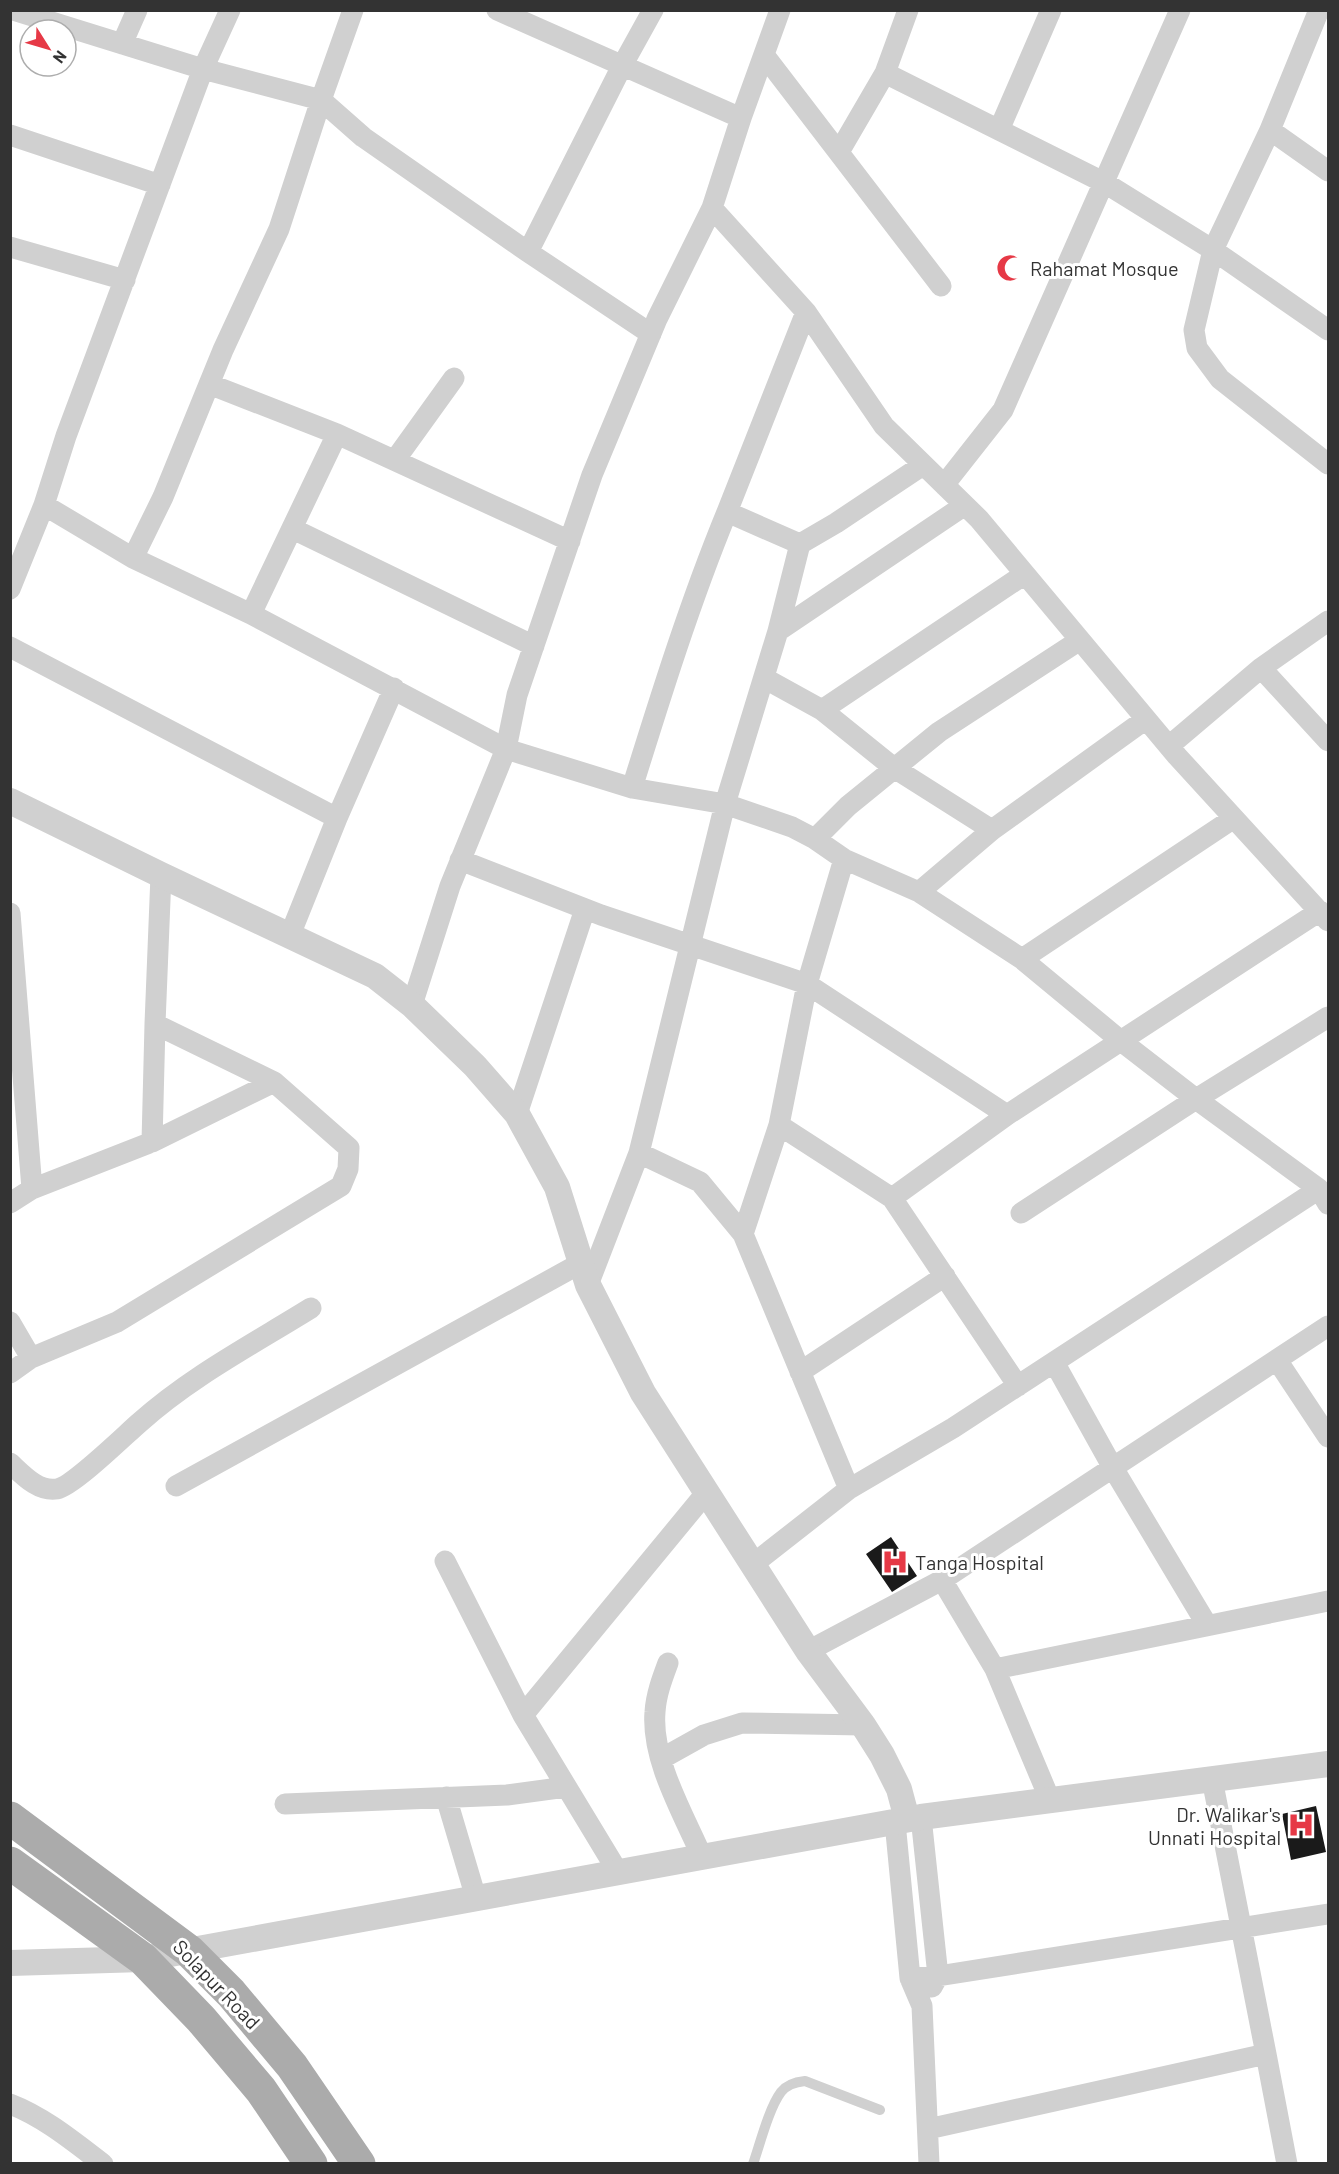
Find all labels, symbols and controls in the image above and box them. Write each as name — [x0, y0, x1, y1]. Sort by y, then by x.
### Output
north arrow — [18, 18, 78, 78]
text: N — [50, 47, 71, 67]
mosque icon: Rahamat Mosque — [995, 253, 1025, 283]
place label: Rahamat Mosque — [1030, 256, 1179, 280]
hospital icon: Tanga Hospital — [880, 1547, 910, 1577]
place label: Tanga Hospital — [915, 1550, 1044, 1574]
place label: Dr. Walikar's Unnati Hospital — [1148, 1802, 1281, 1849]
hospital icon: Dr. Walikar's Unnati Hospital — [1286, 1810, 1316, 1840]
street label: Solapur Road — [169, 1934, 265, 2034]

